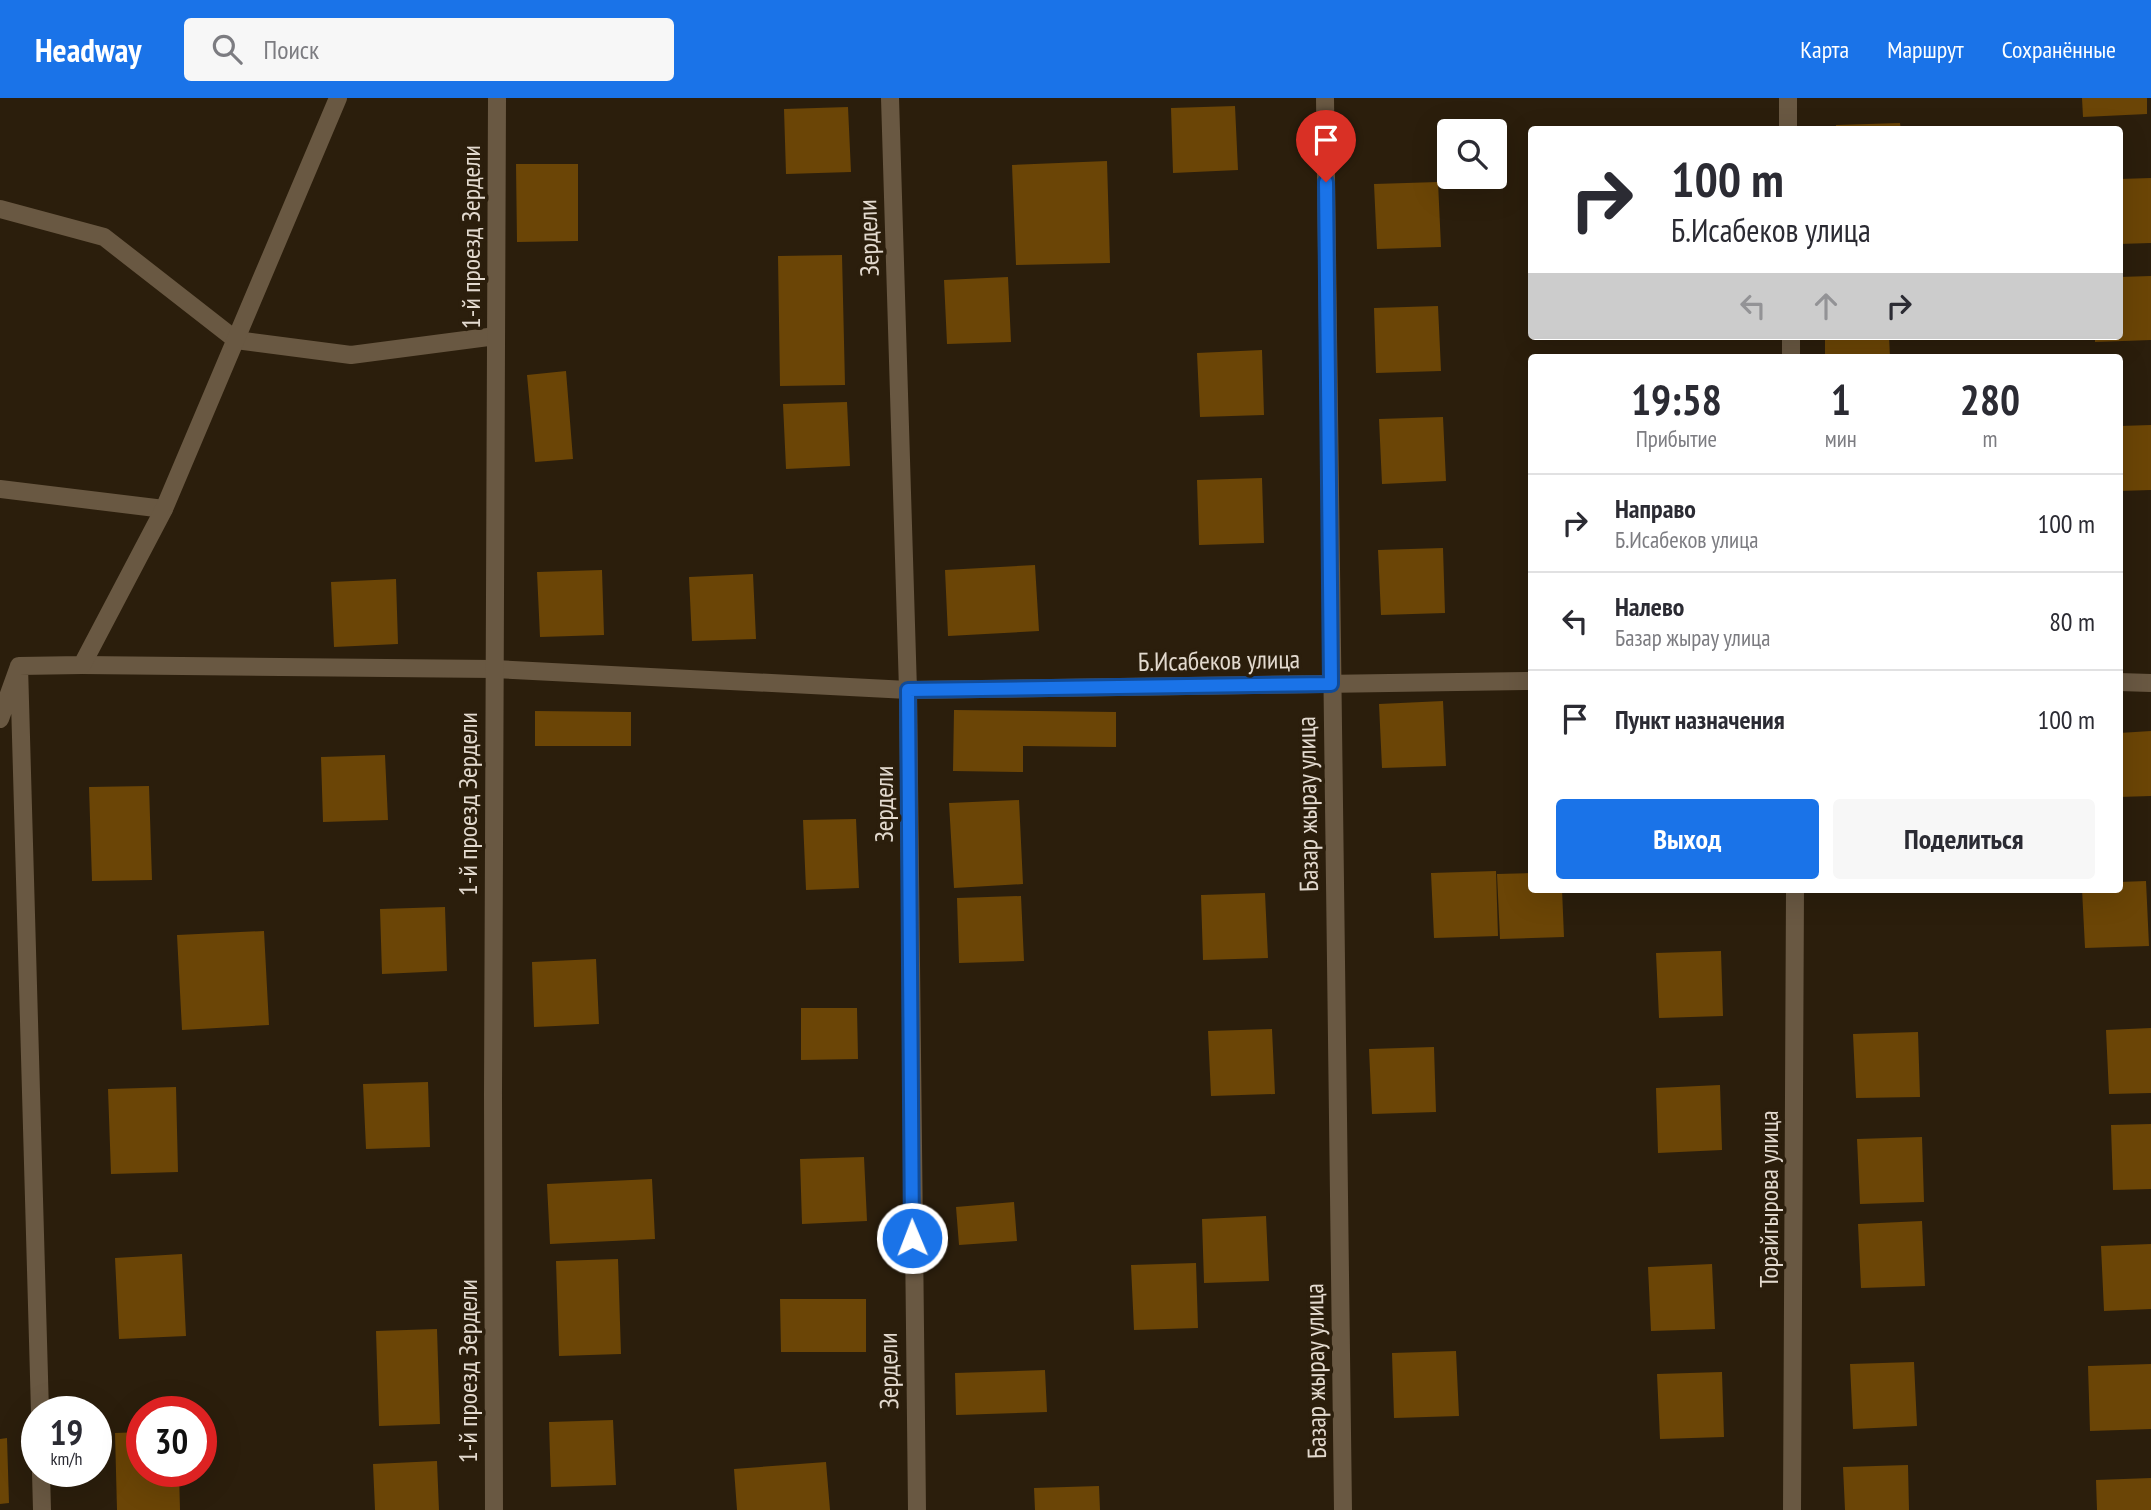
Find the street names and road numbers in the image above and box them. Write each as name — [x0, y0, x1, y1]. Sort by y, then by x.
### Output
street label: 1-й проезд Зердели — [454, 145, 487, 329]
street label: Зердели — [850, 199, 886, 277]
street label: Б.Исабеков улица — [1138, 642, 1300, 678]
street label: 1-й проезд Зердели — [451, 712, 484, 896]
street label: Базар жырау улица — [1289, 716, 1325, 892]
street label: Зердели — [867, 765, 900, 843]
street label: Торайгырова улица — [1752, 1110, 1785, 1288]
street label: 1-й проезд Зердели — [451, 1279, 484, 1463]
street label: Базар жырау улица — [1297, 1283, 1333, 1459]
street label: Зердели — [871, 1332, 905, 1410]

